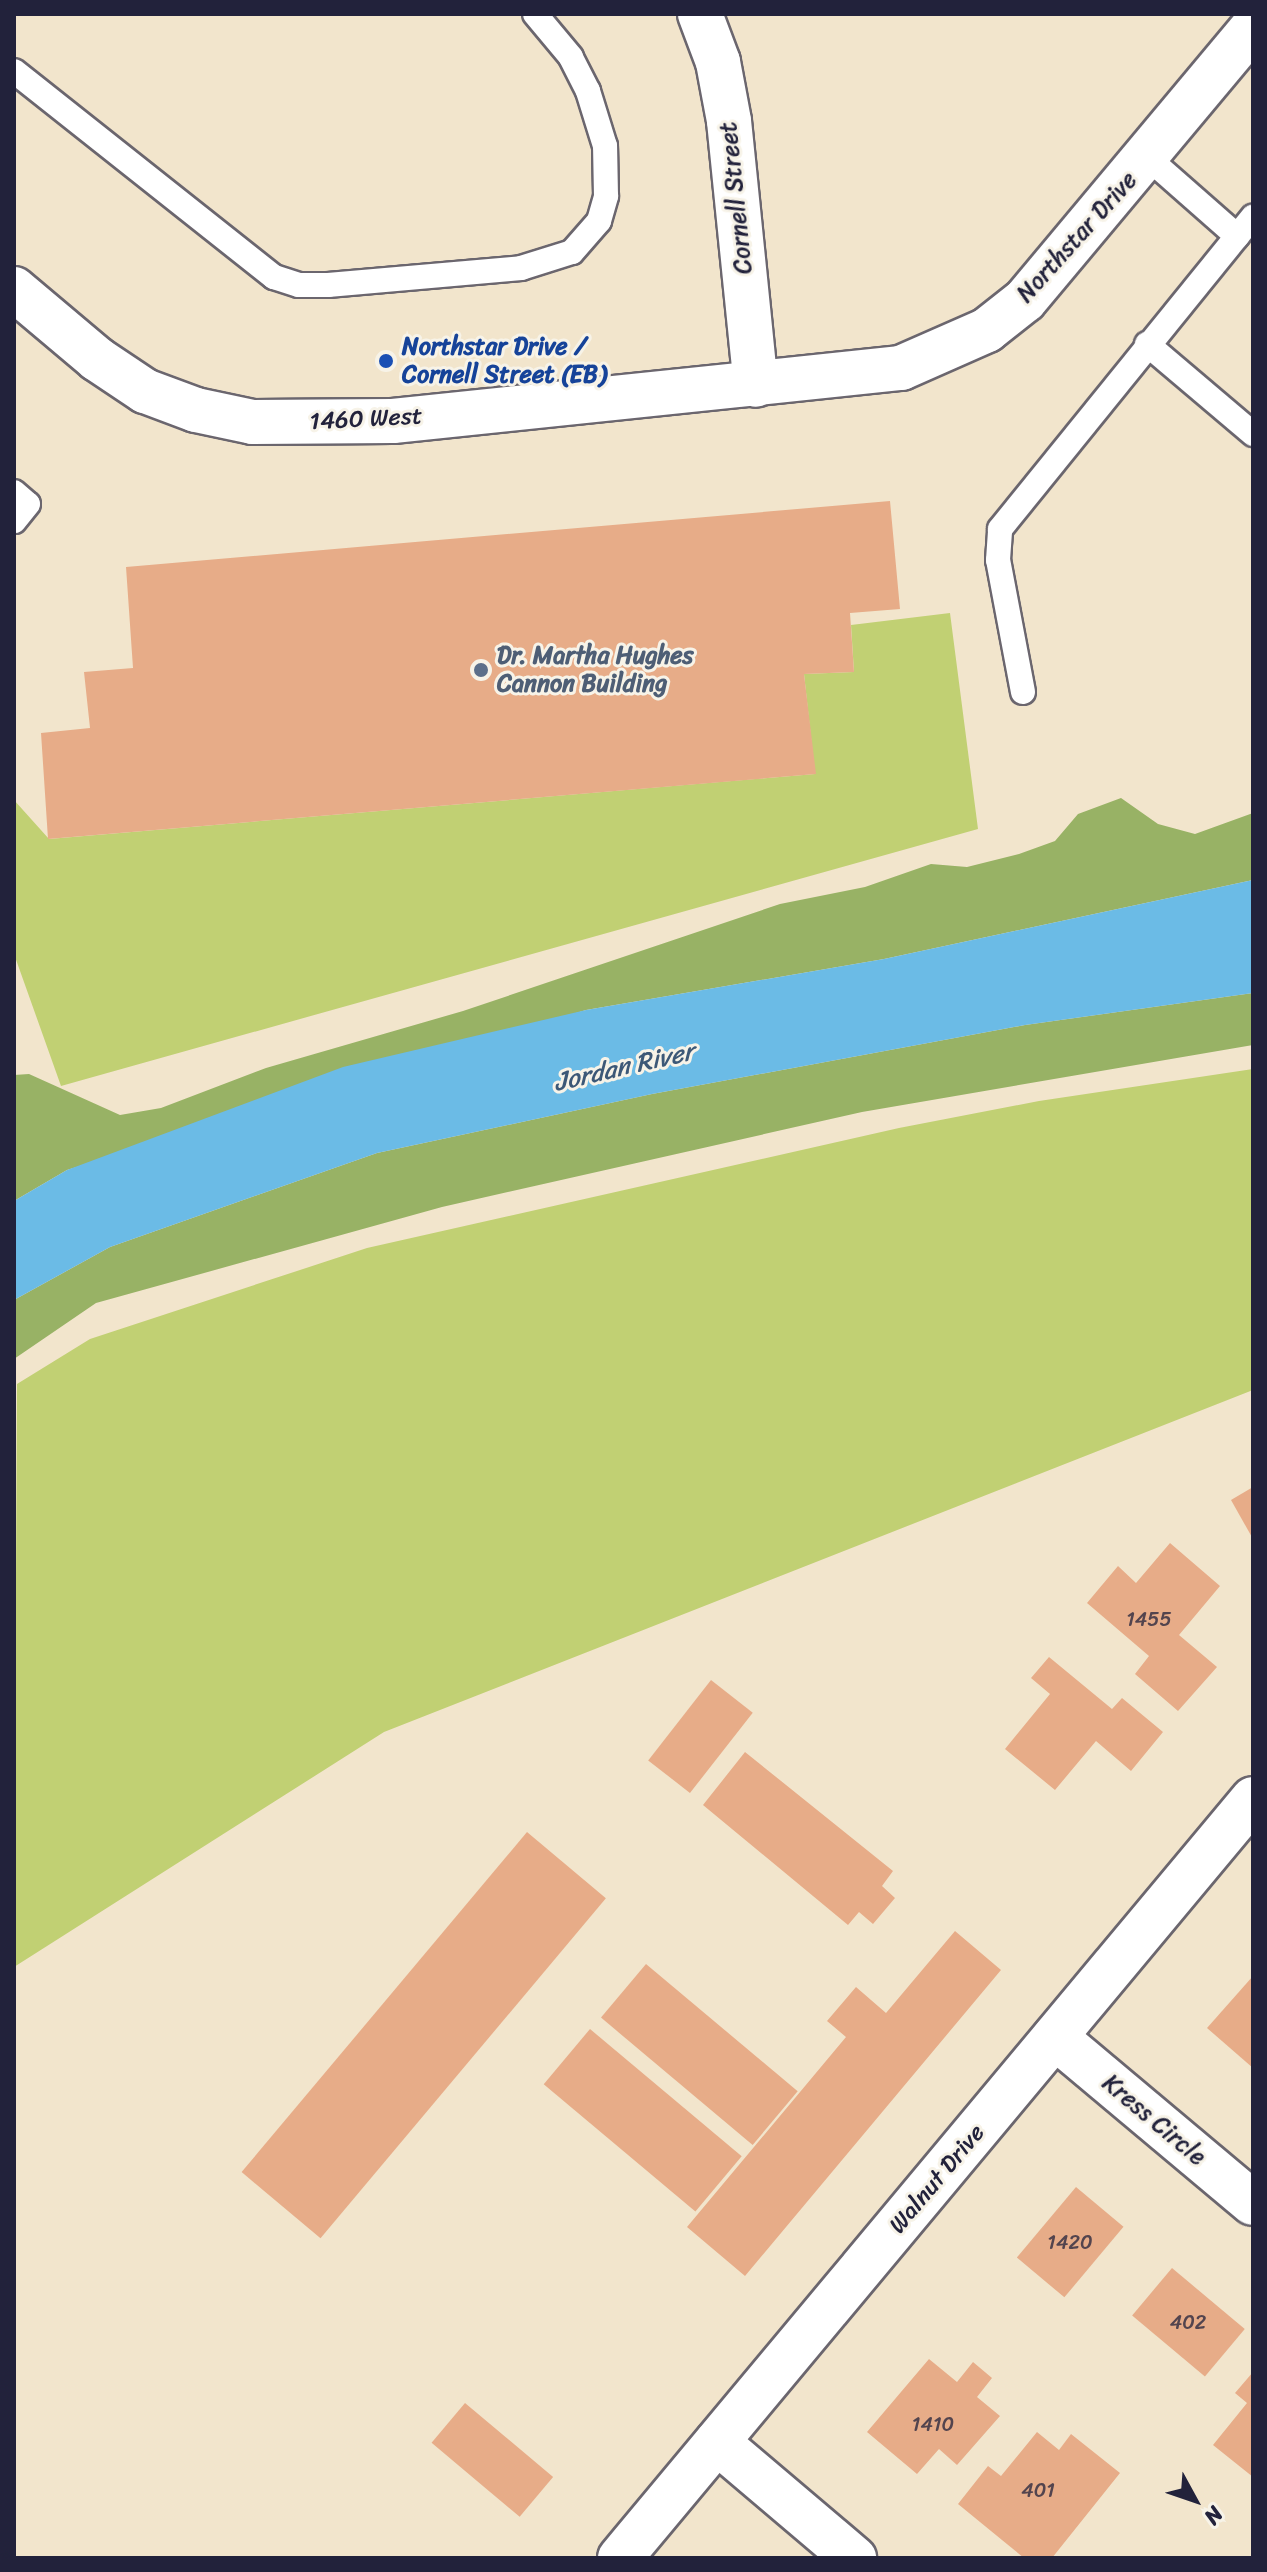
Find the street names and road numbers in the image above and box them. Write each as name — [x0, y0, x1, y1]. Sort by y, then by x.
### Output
street label: Cornell Street — [714, 121, 758, 275]
street label: Northstar Drive — [1011, 166, 1143, 308]
street label: 1460 West — [309, 402, 423, 436]
street label: Kress Circle — [1096, 2068, 1212, 2172]
street label: Walnut Drive — [883, 2119, 991, 2239]

